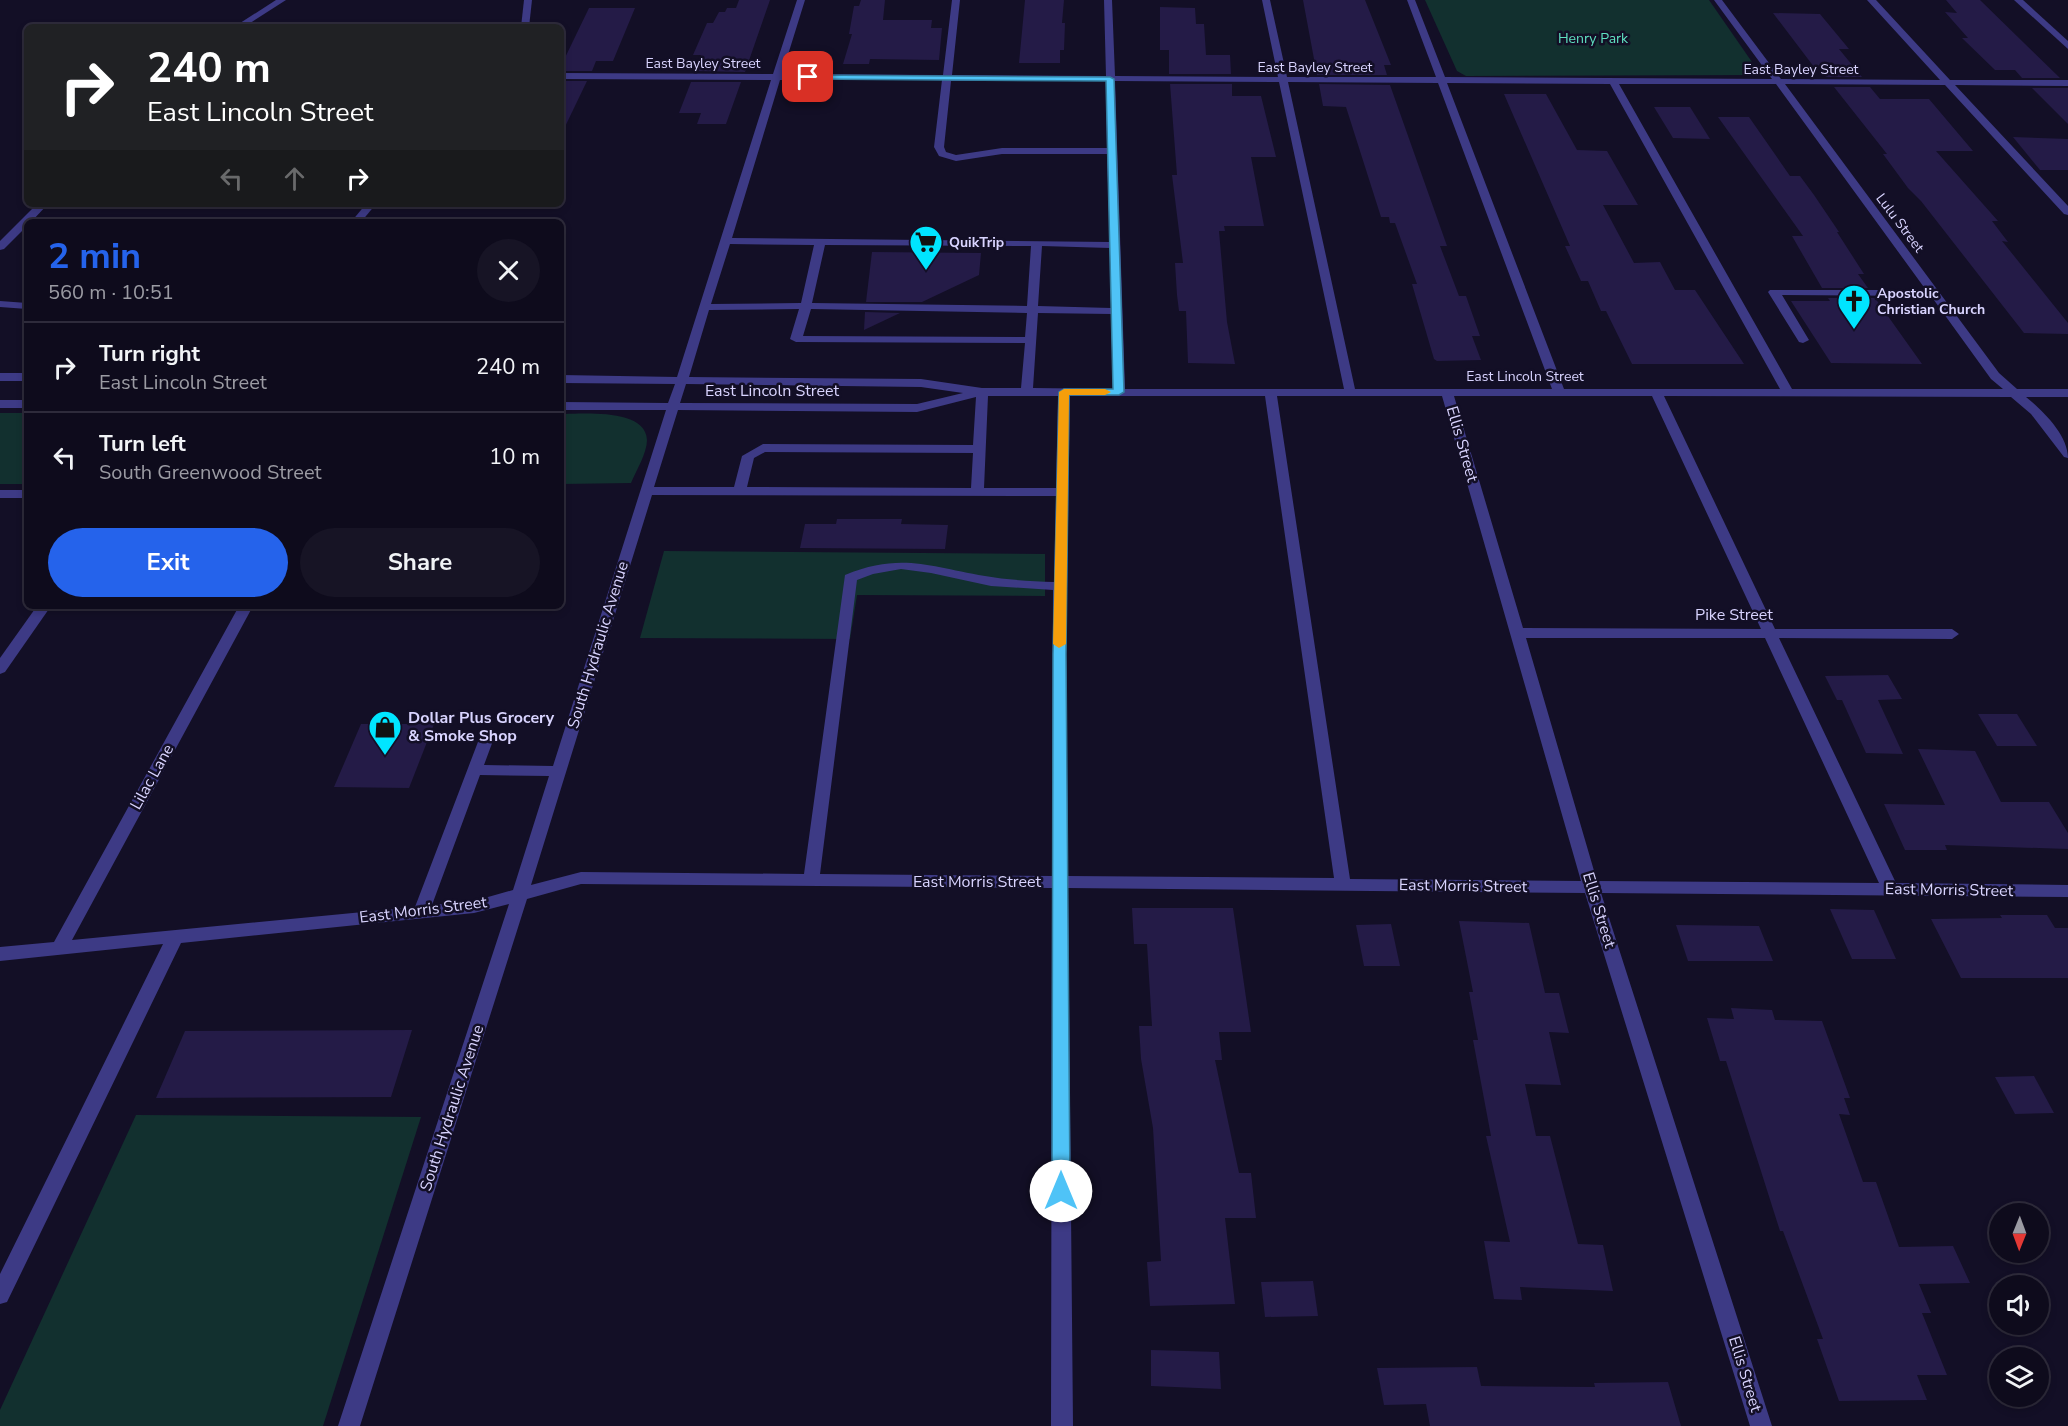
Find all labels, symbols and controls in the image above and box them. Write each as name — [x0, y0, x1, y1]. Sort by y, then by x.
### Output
park label: Henry Park — [1558, 29, 1629, 48]
text: 240 m — [147, 40, 271, 97]
icon: right — [48, 48, 126, 126]
pin — [782, 51, 833, 102]
street label: East Bayley Street — [645, 54, 761, 73]
street label: East Bayley Street — [1257, 58, 1373, 77]
icon: arrive — [791, 60, 824, 93]
street label: East Bayley Street — [1743, 60, 1859, 79]
text: East Lincoln Street — [147, 94, 374, 131]
icon: left — [215, 162, 248, 195]
icon: ahead — [278, 162, 311, 195]
icon: right — [341, 162, 374, 195]
street label: Lulu Street — [1872, 190, 1928, 256]
supermarket icon: QuikTrip — [908, 224, 944, 271]
text: 2 min — [48, 232, 141, 281]
place label: QuikTrip — [949, 233, 1004, 252]
button: close — [477, 239, 540, 302]
text: 560 m · 10:51 — [48, 279, 174, 306]
church icon: Apostolic Christian Church — [1836, 283, 1872, 330]
place label: Apostolic Christian Church — [1877, 284, 1985, 319]
text: Turn right — [99, 339, 200, 369]
icon: right — [48, 351, 81, 384]
text: 240 m — [476, 352, 540, 382]
street label: East Lincoln Street — [1466, 367, 1584, 386]
text: East Lincoln Street — [99, 369, 267, 396]
street label: East Lincoln Street — [705, 380, 840, 402]
street label: Ellis Street — [1441, 403, 1483, 485]
text: Turn left — [99, 429, 186, 459]
icon: left — [48, 441, 81, 474]
text: 10 m — [489, 442, 540, 472]
text: South Greenwood Street — [99, 459, 322, 486]
button: Exit — [48, 528, 288, 597]
button: Share — [300, 528, 540, 597]
street label: South Hydraulic Avenue — [562, 559, 634, 731]
street label: Pike Street — [1695, 604, 1773, 626]
place label: Dollar Plus Grocery & Smoke Shop — [408, 707, 555, 747]
shop icon: Dollar Plus Grocery & Smoke Shop — [367, 709, 403, 756]
street label: Lilac Lane — [125, 740, 179, 814]
street label: Ellis Street — [1577, 869, 1621, 951]
street label: East Morris Street — [913, 871, 1042, 893]
street label: East Morris Street — [1399, 874, 1528, 898]
street label: East Morris Street — [1885, 878, 2014, 902]
street label: East Morris Street — [358, 891, 488, 929]
street label: South Hydraulic Avenue — [415, 1022, 489, 1194]
position arrow — [1029, 1159, 1093, 1223]
north arrow — [1989, 1203, 2049, 1263]
map controls — [1989, 1203, 2049, 1407]
button: sound — [1989, 1275, 2049, 1335]
street label: Ellis Street — [1723, 1333, 1767, 1415]
button: layers — [1989, 1347, 2049, 1407]

